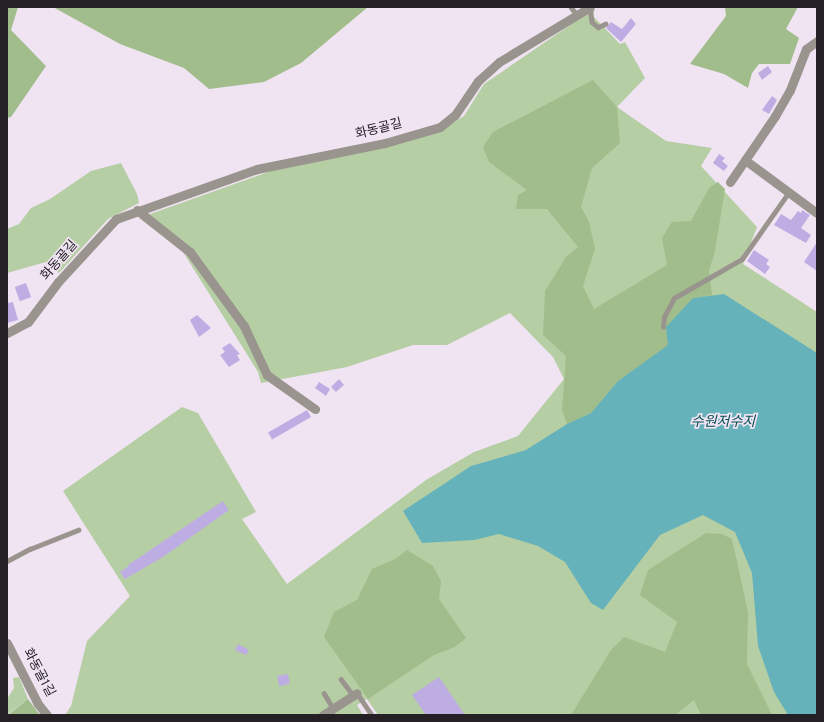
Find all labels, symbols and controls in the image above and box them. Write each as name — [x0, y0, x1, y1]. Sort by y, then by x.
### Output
street label: 화동골길 — [354, 117, 404, 143]
street label: 화동골길 — [38, 238, 82, 284]
water label: 수원저수지 — [691, 415, 755, 431]
street label: 화동골1길 — [19, 646, 57, 700]

